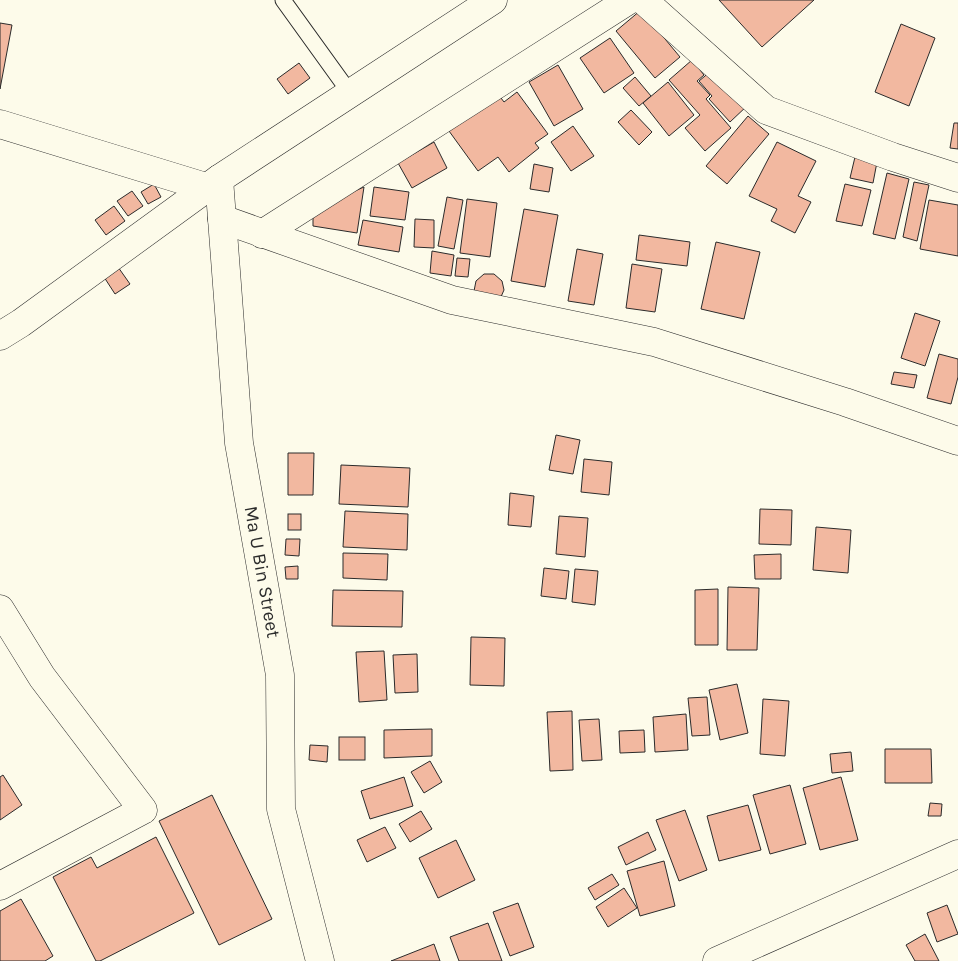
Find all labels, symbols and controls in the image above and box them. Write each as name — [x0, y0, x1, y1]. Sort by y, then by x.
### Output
street label: Ma U Bin Street — [240, 504, 284, 640]

